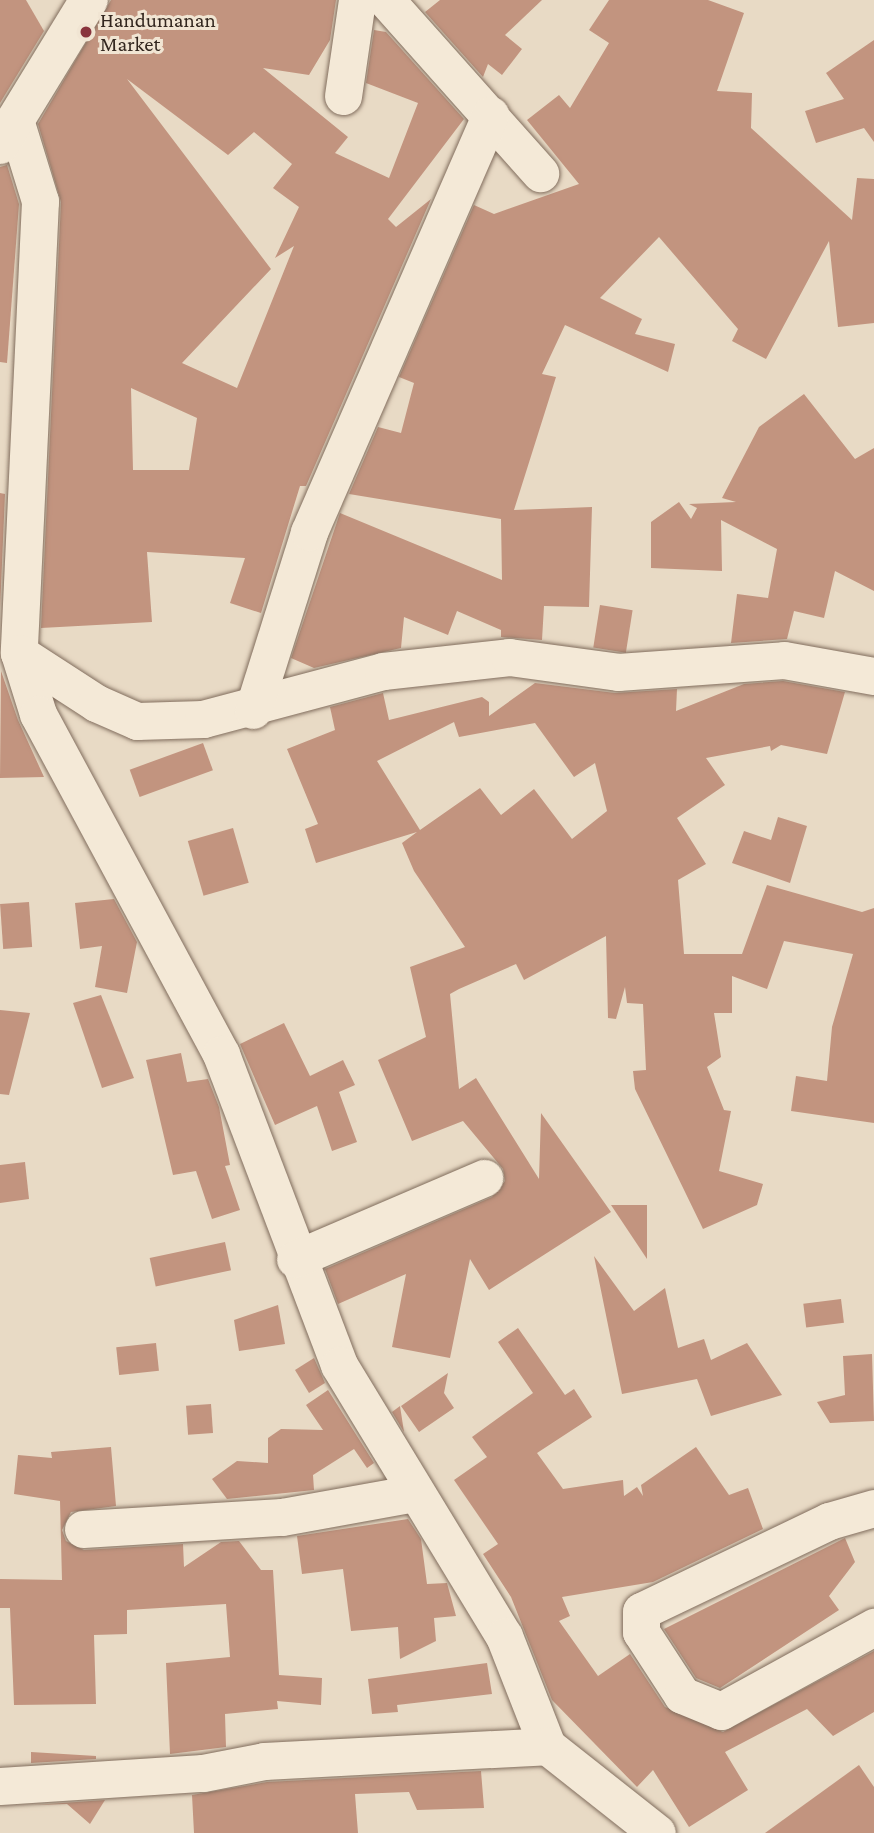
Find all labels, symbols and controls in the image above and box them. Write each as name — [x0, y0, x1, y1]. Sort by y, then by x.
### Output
place label: Handumanan Market — [100, 7, 216, 57]
marker: Handumanan Market — [78, 24, 94, 40]

